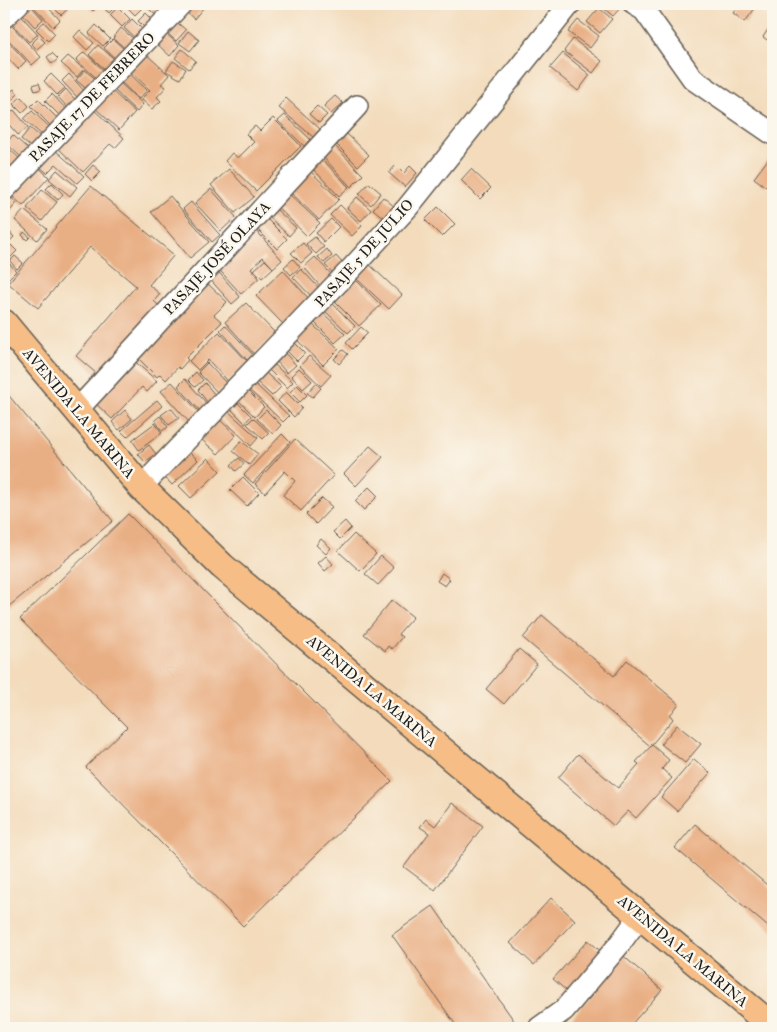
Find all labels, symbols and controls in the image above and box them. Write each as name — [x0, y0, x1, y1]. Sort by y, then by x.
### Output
street label: PASAJE 17 DE FEBRERO — [25, 29, 159, 166]
street label: PASAJE 5 DE JULIO — [311, 195, 418, 311]
street label: PASAJE JOSÉ OLAYA — [159, 197, 275, 319]
street label: AVENIDA LA MARINA — [19, 344, 139, 482]
street label: AVENIDA LA MARINA — [303, 631, 441, 751]
street label: AVENIDA LA MARINA — [614, 891, 752, 1011]

